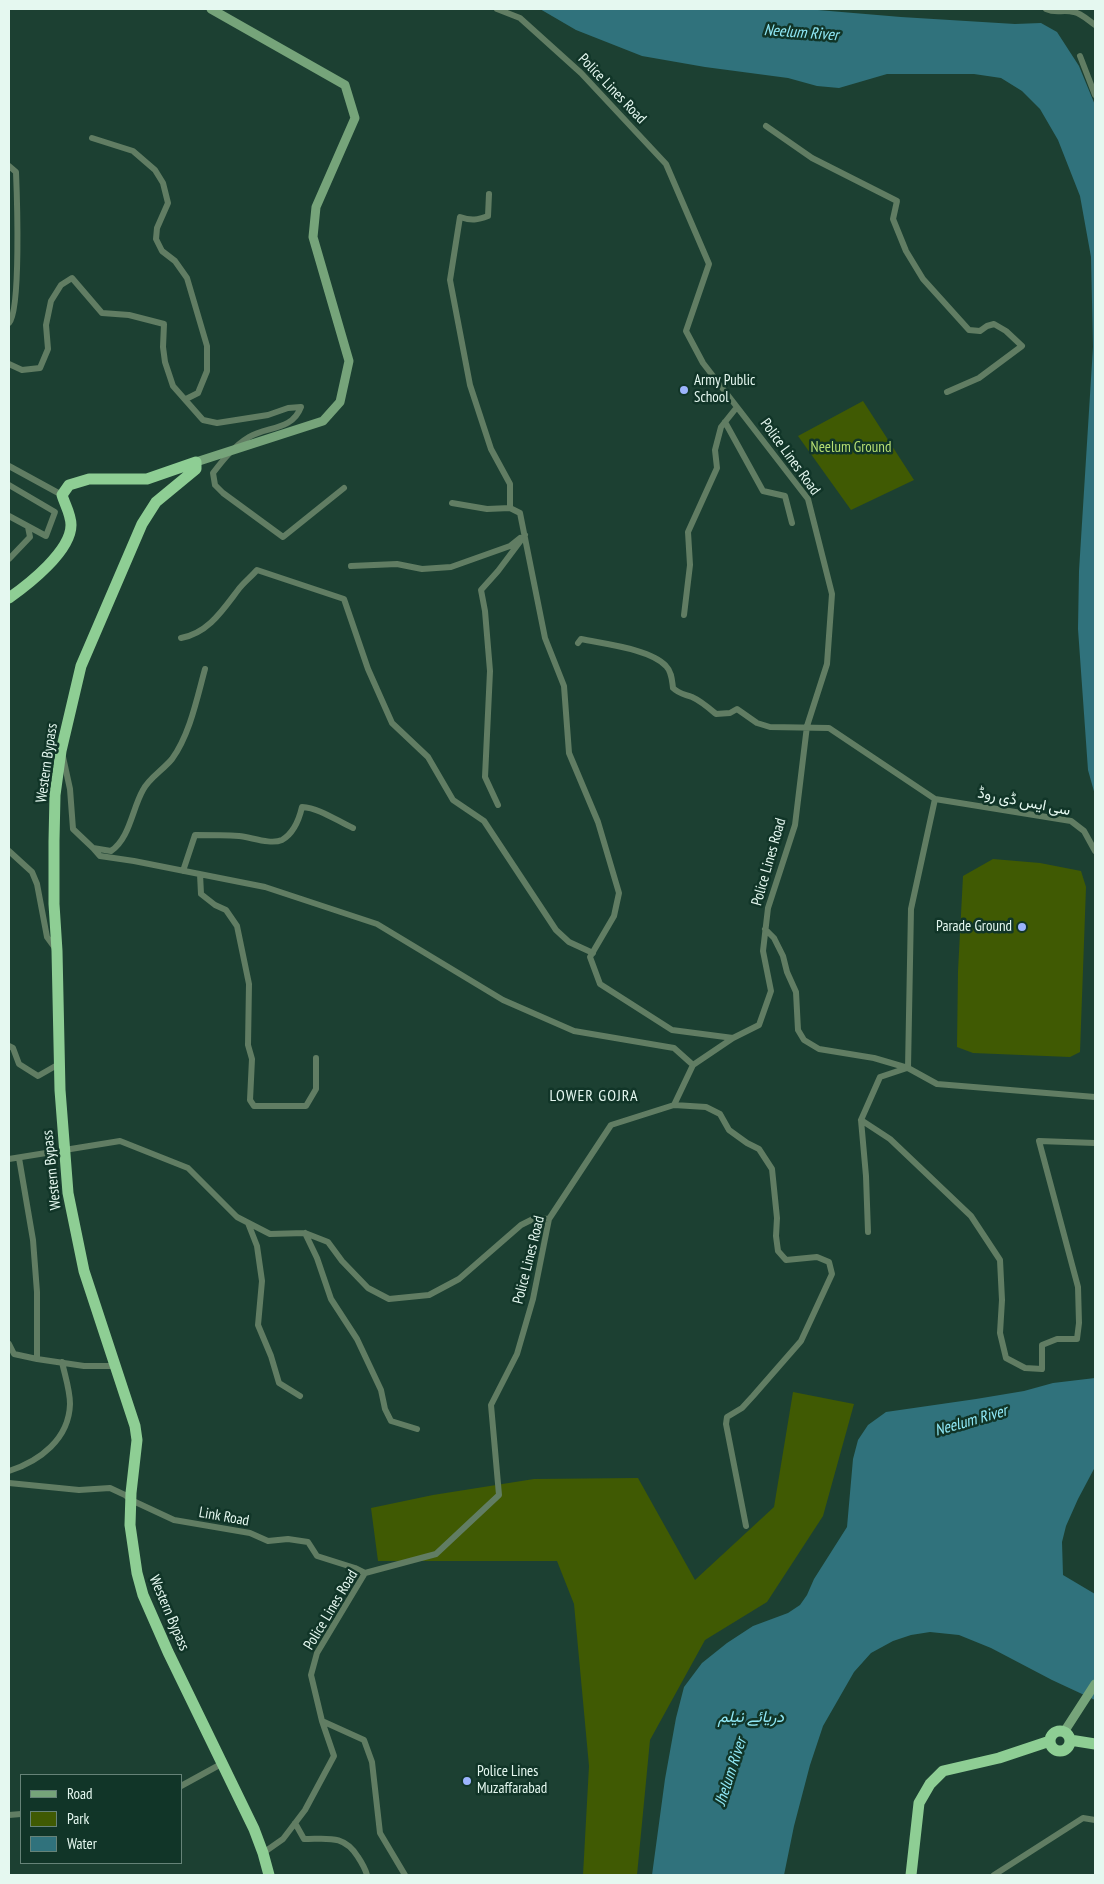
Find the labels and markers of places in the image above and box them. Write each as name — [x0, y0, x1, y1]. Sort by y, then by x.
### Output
place label: Army Public School — [694, 372, 755, 407]
marker: Army Public School — [678, 384, 690, 396]
place label: Parade Ground — [936, 918, 1012, 936]
marker: Parade Ground — [1016, 921, 1028, 933]
place label: Police Lines Muzaffarabad — [477, 1763, 547, 1798]
marker: Police Lines Muzaffarabad — [461, 1775, 473, 1787]

